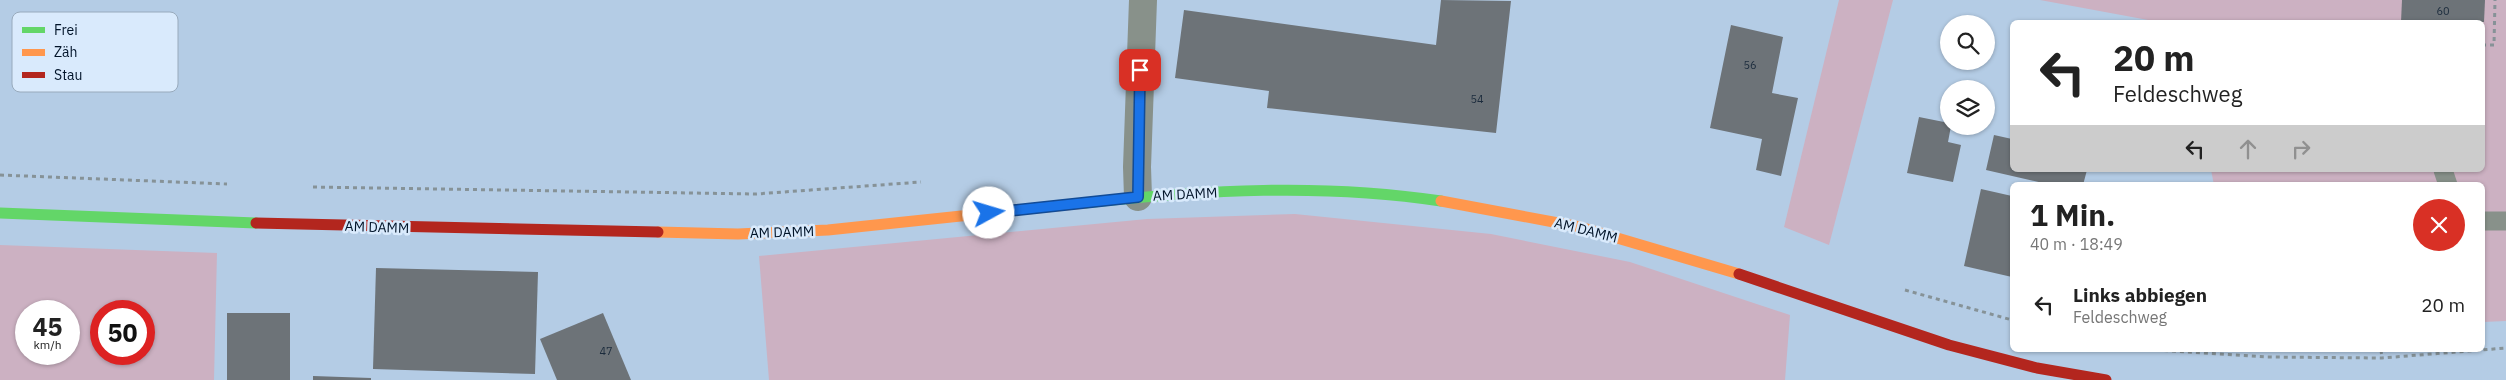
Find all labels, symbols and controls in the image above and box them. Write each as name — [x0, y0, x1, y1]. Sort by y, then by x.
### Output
house number: 60 — [2436, 4, 2450, 18]
legend — [12, 12, 178, 92]
map controls — [1940, 15, 1995, 135]
button: search — [1940, 15, 1995, 70]
text: Frei — [54, 21, 78, 39]
text: 20 m — [2113, 35, 2195, 81]
icon: left — [2030, 40, 2095, 105]
text: Zäh — [54, 43, 78, 61]
pin — [1119, 49, 1161, 91]
icon: arrive — [1126, 56, 1154, 84]
house number: 56 — [1743, 58, 1757, 72]
text: Stau — [54, 66, 82, 84]
text: Feldeschweg — [2113, 79, 2242, 108]
button: layers — [1940, 80, 1995, 135]
house number: 54 — [1470, 92, 1484, 106]
icon: left — [2181, 135, 2209, 163]
icon: ahead — [2234, 135, 2262, 163]
icon: right — [2287, 135, 2315, 163]
street label: AM DAMM — [1152, 183, 1218, 205]
position arrow — [962, 186, 1014, 238]
text: 1 Min. — [2030, 195, 2115, 234]
button: close — [2413, 199, 2465, 251]
street label: AM DAMM — [1552, 213, 1620, 247]
street label: AM DAMM — [344, 217, 410, 237]
street label: AM DAMM — [749, 222, 815, 242]
text: 40 m · 18:49 — [2030, 234, 2123, 254]
text: Links abbiegen — [2073, 283, 2207, 307]
icon: left — [2030, 291, 2058, 319]
text: 20 m — [2421, 293, 2465, 317]
speed limit sign: 50 — [90, 300, 155, 365]
text: Feldeschweg — [2073, 307, 2167, 327]
text: 45 — [32, 310, 63, 343]
text: km/h — [33, 337, 62, 352]
house number: 47 — [599, 344, 613, 358]

